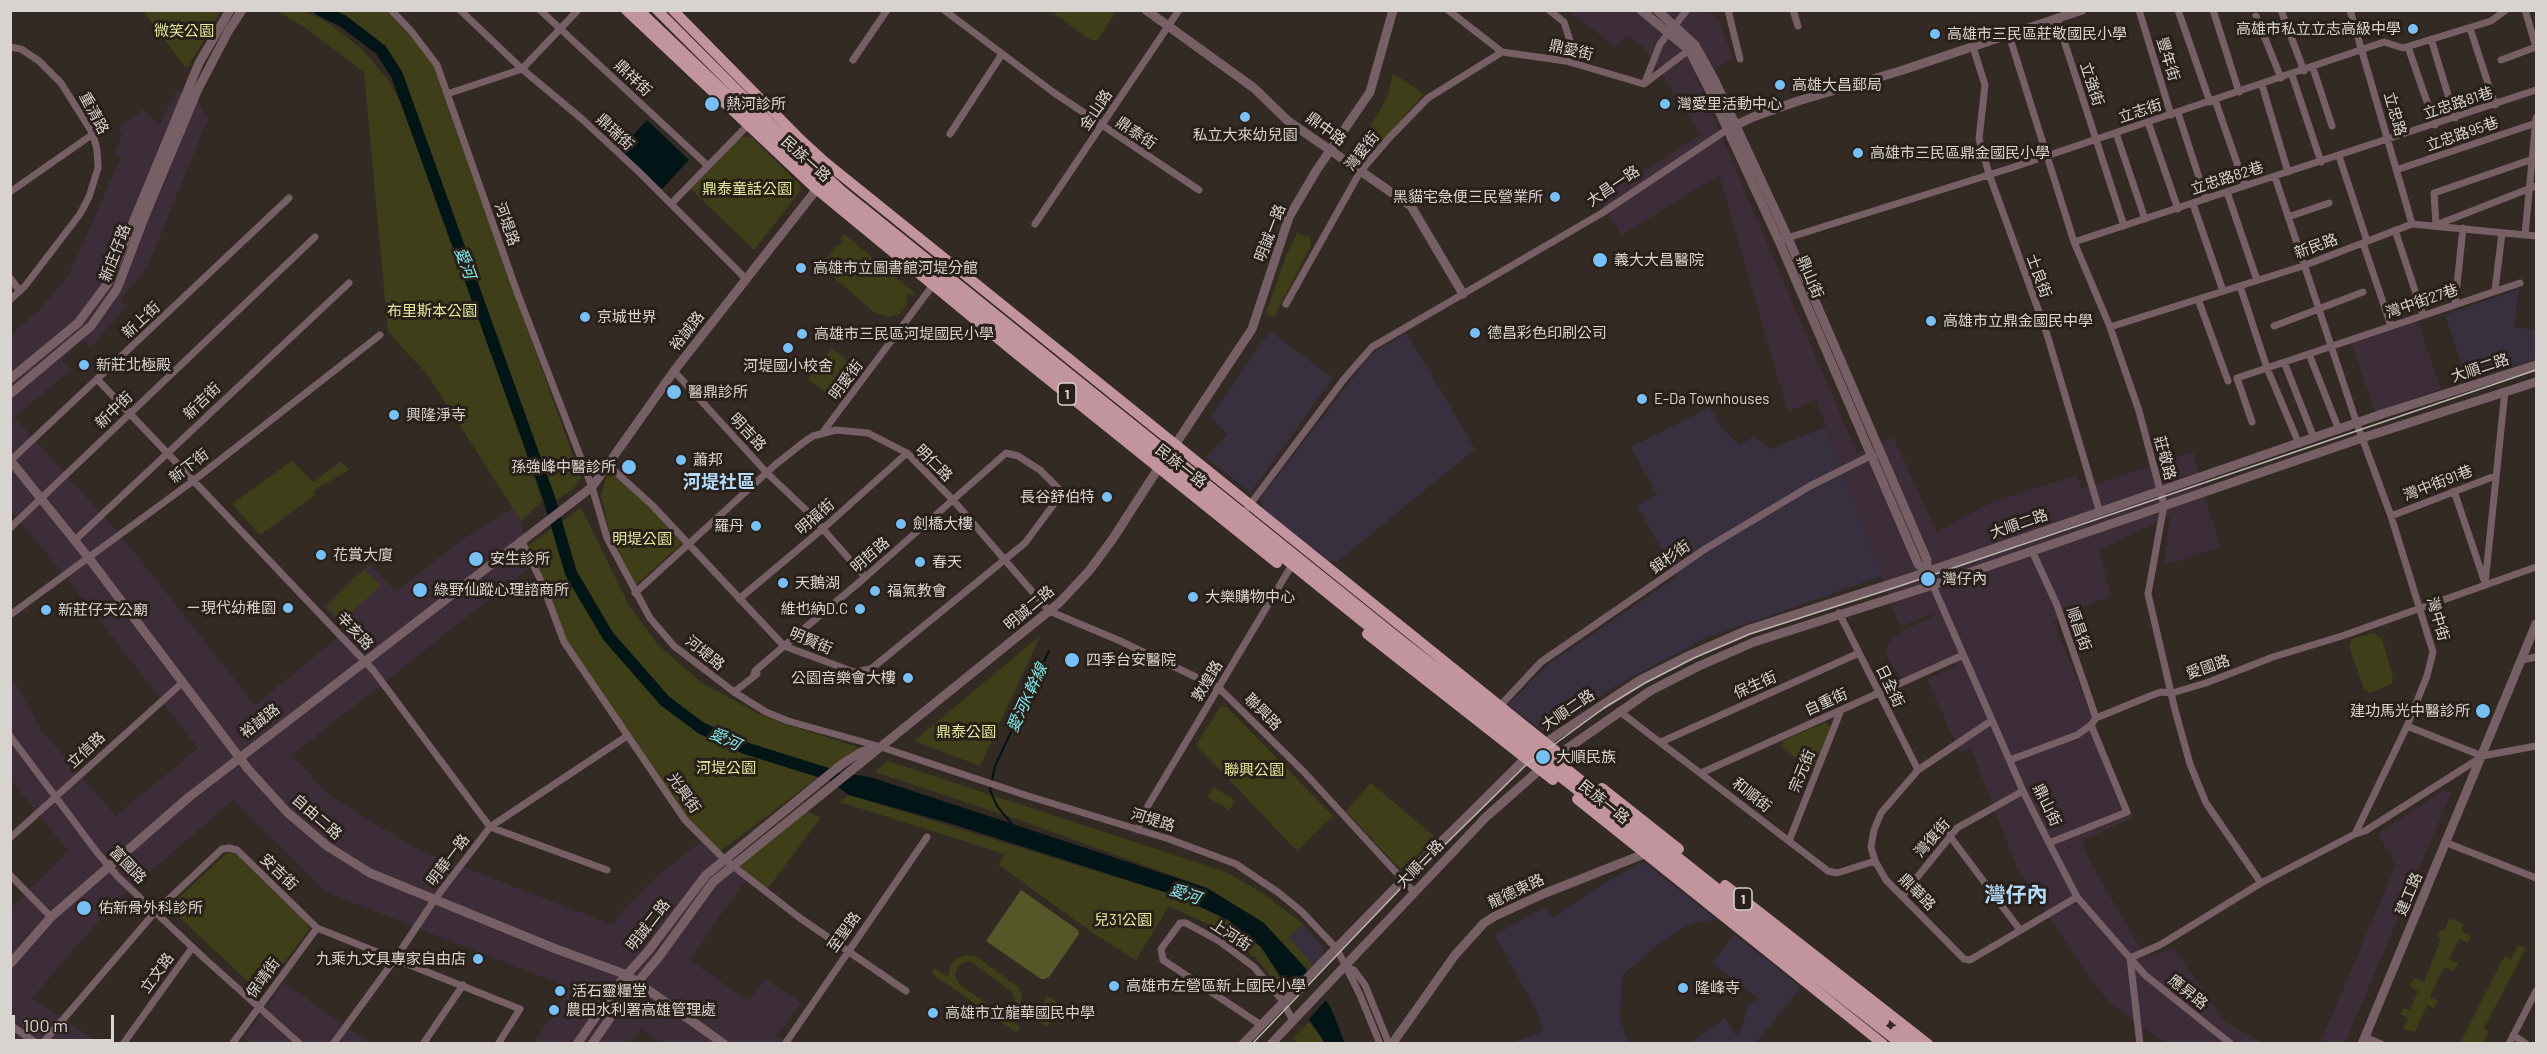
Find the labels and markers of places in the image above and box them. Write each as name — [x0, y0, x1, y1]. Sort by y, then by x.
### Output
place label: 高雄市私立立志高級中學 — [2236, 20, 2401, 38]
marker: 高雄市私立立志高級中學 — [2406, 22, 2420, 36]
place label: 高雄市三民區莊敬國民小學 — [1947, 25, 2127, 43]
marker: 高雄市三民區莊敬國民小學 — [1928, 27, 1942, 41]
place label: 高雄大昌郵局 — [1792, 76, 1882, 94]
marker: 高雄大昌郵局 — [1773, 78, 1787, 92]
marker: 熱河診所 — [703, 95, 721, 113]
place label: 熱河診所 — [726, 95, 786, 113]
place label: 灣愛里活動中心 — [1677, 95, 1782, 113]
marker: 灣愛里活動中心 — [1658, 97, 1672, 111]
marker: 私立大來幼兒園 — [1238, 110, 1252, 124]
place label: 私立大來幼兒園 — [1193, 126, 1297, 144]
place label: 高雄市三民區鼎金國民小學 — [1870, 144, 2050, 162]
marker: 高雄市三民區鼎金國民小學 — [1851, 146, 1865, 160]
place label: 黑貓宅急便三民營業所 — [1393, 188, 1543, 206]
marker: 黑貓宅急便三民營業所 — [1548, 190, 1562, 204]
marker: 義大大昌醫院 — [1591, 251, 1609, 269]
place label: 義大大昌醫院 — [1614, 251, 1704, 269]
place label: 高雄市立圖書館河堤分館 — [813, 259, 978, 277]
marker: 高雄市立圖書館河堤分館 — [794, 261, 808, 275]
place label: 京城世界 — [597, 308, 657, 326]
marker: 京城世界 — [578, 310, 592, 324]
place label: 高雄市立鼎金國民中學 — [1943, 312, 2093, 330]
marker: 高雄市立鼎金國民中學 — [1924, 314, 1938, 328]
place label: 德昌彩色印刷公司 — [1487, 324, 1607, 342]
place label: 高雄市三民區河堤國民小學 — [814, 325, 994, 343]
marker: 德昌彩色印刷公司 — [1468, 326, 1482, 340]
marker: 高雄市三民區河堤國民小學 — [795, 327, 809, 341]
marker: 河堤國小校舍 — [781, 341, 795, 355]
place label: 新莊北極殿 — [96, 356, 171, 374]
place label: 河堤國小校舍 — [743, 357, 833, 375]
marker: 新莊北極殿 — [77, 358, 91, 372]
marker: 醫鼎診所 — [665, 383, 683, 401]
place label: 醫鼎診所 — [688, 383, 748, 401]
place label: E-Da Townhouses — [1654, 390, 1770, 408]
marker: E-Da Townhouses — [1635, 392, 1649, 406]
place label: 興隆淨寺 — [406, 406, 466, 424]
marker: 興隆淨寺 — [387, 408, 401, 422]
place label: 蕭邦 — [693, 451, 723, 469]
marker: 蕭邦 — [674, 453, 688, 467]
place label: 孫強峰中醫診所 — [511, 458, 616, 476]
marker: 孫強峰中醫診所 — [620, 458, 638, 476]
place label: 長谷舒伯特 — [1020, 488, 1095, 506]
marker: 長谷舒伯特 — [1100, 490, 1114, 504]
place label: 劍橋大樓 — [913, 515, 973, 533]
place label: 羅丹 — [714, 517, 744, 535]
marker: 劍橋大樓 — [894, 517, 908, 531]
marker: 羅丹 — [749, 519, 763, 533]
place label: 花賞大廈 — [333, 546, 393, 564]
marker: 花賞大廈 — [314, 548, 328, 562]
marker: 安生診所 — [467, 550, 485, 568]
place label: 安生診所 — [490, 550, 550, 568]
place label: 春天 — [932, 553, 962, 571]
marker: 春天 — [913, 555, 927, 569]
marker: 灣仔內 — [1919, 570, 1937, 588]
place label: 灣仔內 — [1942, 570, 1987, 588]
place label: 天鵝湖 — [795, 574, 840, 592]
marker: 天鵝湖 — [776, 576, 790, 590]
marker: 綠野仙蹤心理諮商所 — [411, 581, 429, 599]
place label: 綠野仙蹤心理諮商所 — [434, 581, 569, 599]
place label: 福氣教會 — [887, 582, 947, 600]
marker: 福氣教會 — [868, 584, 882, 598]
place label: 大樂購物中心 — [1205, 588, 1295, 606]
marker: 大樂購物中心 — [1186, 590, 1200, 604]
place label: ㄧ現代幼稚園 — [186, 599, 276, 617]
place label: 維也納D.C — [781, 600, 848, 618]
place label: 新莊仔天公廟 — [58, 601, 148, 619]
marker: ㄧ現代幼稚園 — [281, 601, 295, 615]
marker: 維也納D.C — [853, 602, 867, 616]
marker: 新莊仔天公廟 — [39, 603, 53, 617]
marker: 四季台安醫院 — [1063, 651, 1081, 669]
place label: 四季台安醫院 — [1086, 651, 1176, 669]
place label: 公園音樂會大樓 — [791, 669, 896, 687]
marker: 公園音樂會大樓 — [901, 671, 915, 685]
place label: 建功馬光中醫診所 — [2350, 702, 2470, 720]
marker: 建功馬光中醫診所 — [2474, 702, 2492, 720]
marker: 大順民族 — [1534, 748, 1552, 766]
place label: 大順民族 — [1556, 748, 1616, 766]
marker: 佑新骨外科診所 — [75, 899, 93, 917]
place label: 佑新骨外科診所 — [98, 899, 203, 917]
place label: 九乘九文具專家自由店 — [316, 950, 466, 968]
marker: 九乘九文具專家自由店 — [471, 952, 485, 966]
place label: 高雄市左營區新上國民小學 — [1126, 977, 1306, 995]
marker: 高雄市左營區新上國民小學 — [1107, 979, 1121, 993]
place label: 隆峰寺 — [1695, 979, 1740, 997]
marker: 隆峰寺 — [1676, 981, 1690, 995]
place label: 活石靈糧堂 — [572, 982, 647, 1000]
marker: 活石靈糧堂 — [553, 984, 567, 998]
place label: 農田水利署高雄管理處 — [566, 1001, 716, 1019]
marker: 農田水利署高雄管理處 — [547, 1003, 561, 1017]
place label: 高雄市立龍華國民中學 — [945, 1004, 1095, 1022]
marker: 高雄市立龍華國民中學 — [926, 1006, 940, 1020]

